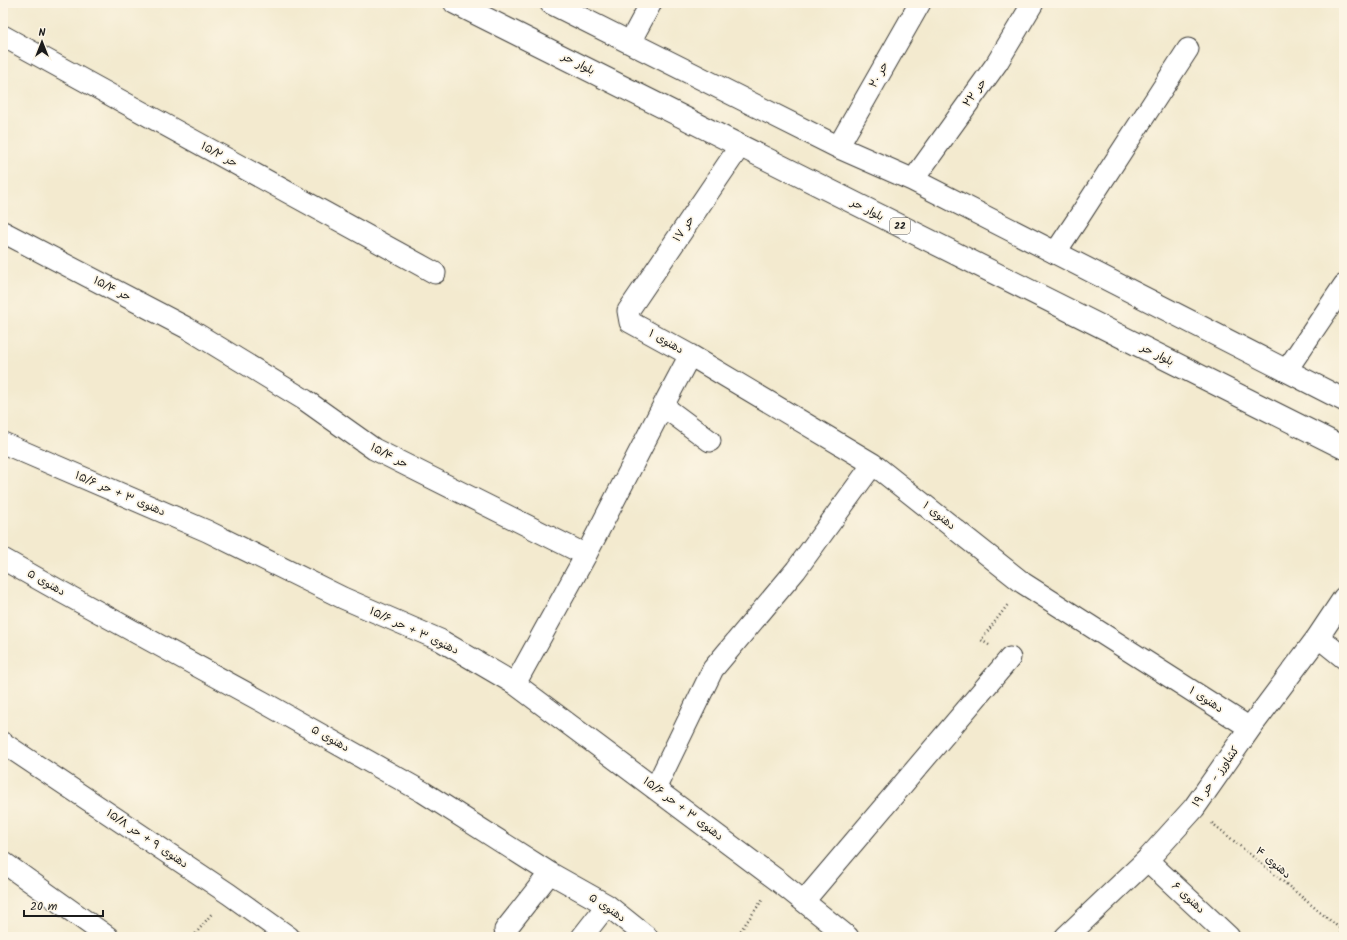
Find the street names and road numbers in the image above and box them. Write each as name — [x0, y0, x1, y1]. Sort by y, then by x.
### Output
street label: بلوار حر — [557, 48, 598, 80]
street label: حر ۲۰ — [864, 59, 894, 91]
street label: حر ۲۲ — [958, 75, 992, 111]
street label: حر ۱۵/۲ — [197, 138, 241, 172]
street label: بلوار حر — [846, 194, 887, 226]
street label: حر ۱۷ — [669, 212, 699, 246]
road number: 22 — [890, 218, 910, 234]
street label: حر ۱۵/۴ — [90, 272, 134, 306]
street label: دهنوی ۱ — [645, 325, 687, 359]
street label: بلوار حر — [1136, 339, 1177, 371]
street label: حر ۱۵/۴ — [367, 439, 411, 473]
street label: دهنوی ۳ + حر ۱۵/۶ — [72, 467, 168, 521]
street label: دهنوی ۱ — [919, 497, 959, 535]
street label: دهنوی ۵ — [24, 565, 68, 601]
street label: دهنوی ۳ + حر ۱۵/۶ — [366, 602, 462, 660]
street label: دهنوی ۱ — [1185, 682, 1227, 718]
street label: دهنوی ۵ — [308, 721, 352, 757]
street label: کشاورز - حر ۱۹ — [1188, 743, 1244, 811]
street label: دهنوی ۳ + حر ۱۵/۶ — [639, 773, 727, 845]
street label: دهنوی ۹ + حر ۱۵/۸ — [102, 805, 192, 873]
street label: دهنوی ۴ — [1251, 843, 1295, 883]
street label: دهنوی ۶ — [1167, 878, 1209, 918]
street label: دهنوی ۵ — [585, 889, 629, 927]

